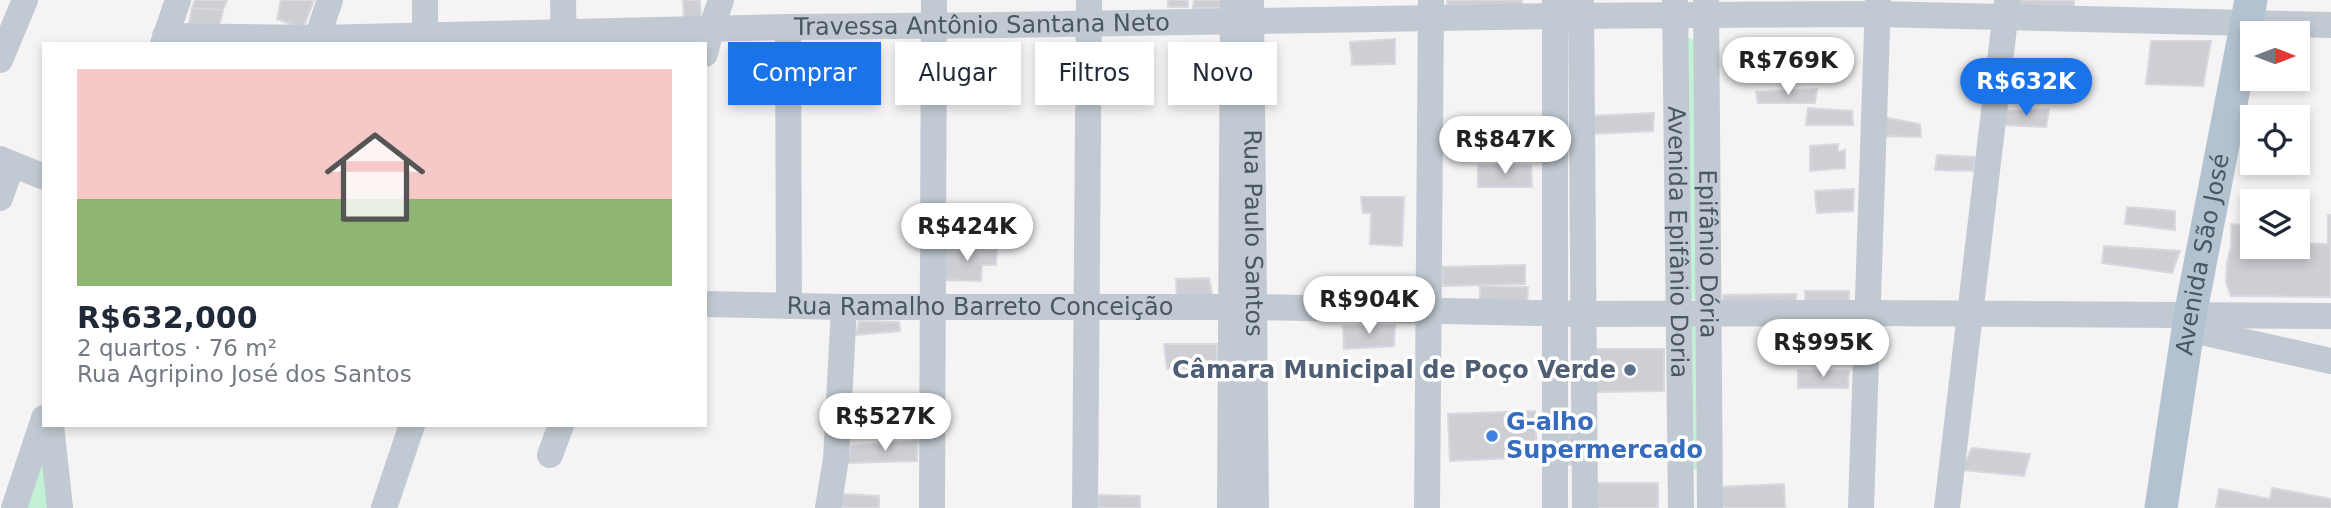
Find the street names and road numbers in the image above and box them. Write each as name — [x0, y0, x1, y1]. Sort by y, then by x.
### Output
street label: Travessa Antônio Santana Neto — [793, 8, 1170, 41]
street label: Avenida Epifânio Doria — [1662, 106, 1693, 378]
street label: Rua Paulo Santos — [1238, 129, 1268, 337]
street label: Avenida São José — [2170, 151, 2235, 357]
street label: Epifânio Dória — [1693, 169, 1723, 339]
street label: Rua Ramalho Barreto Conceição — [786, 292, 1173, 321]

